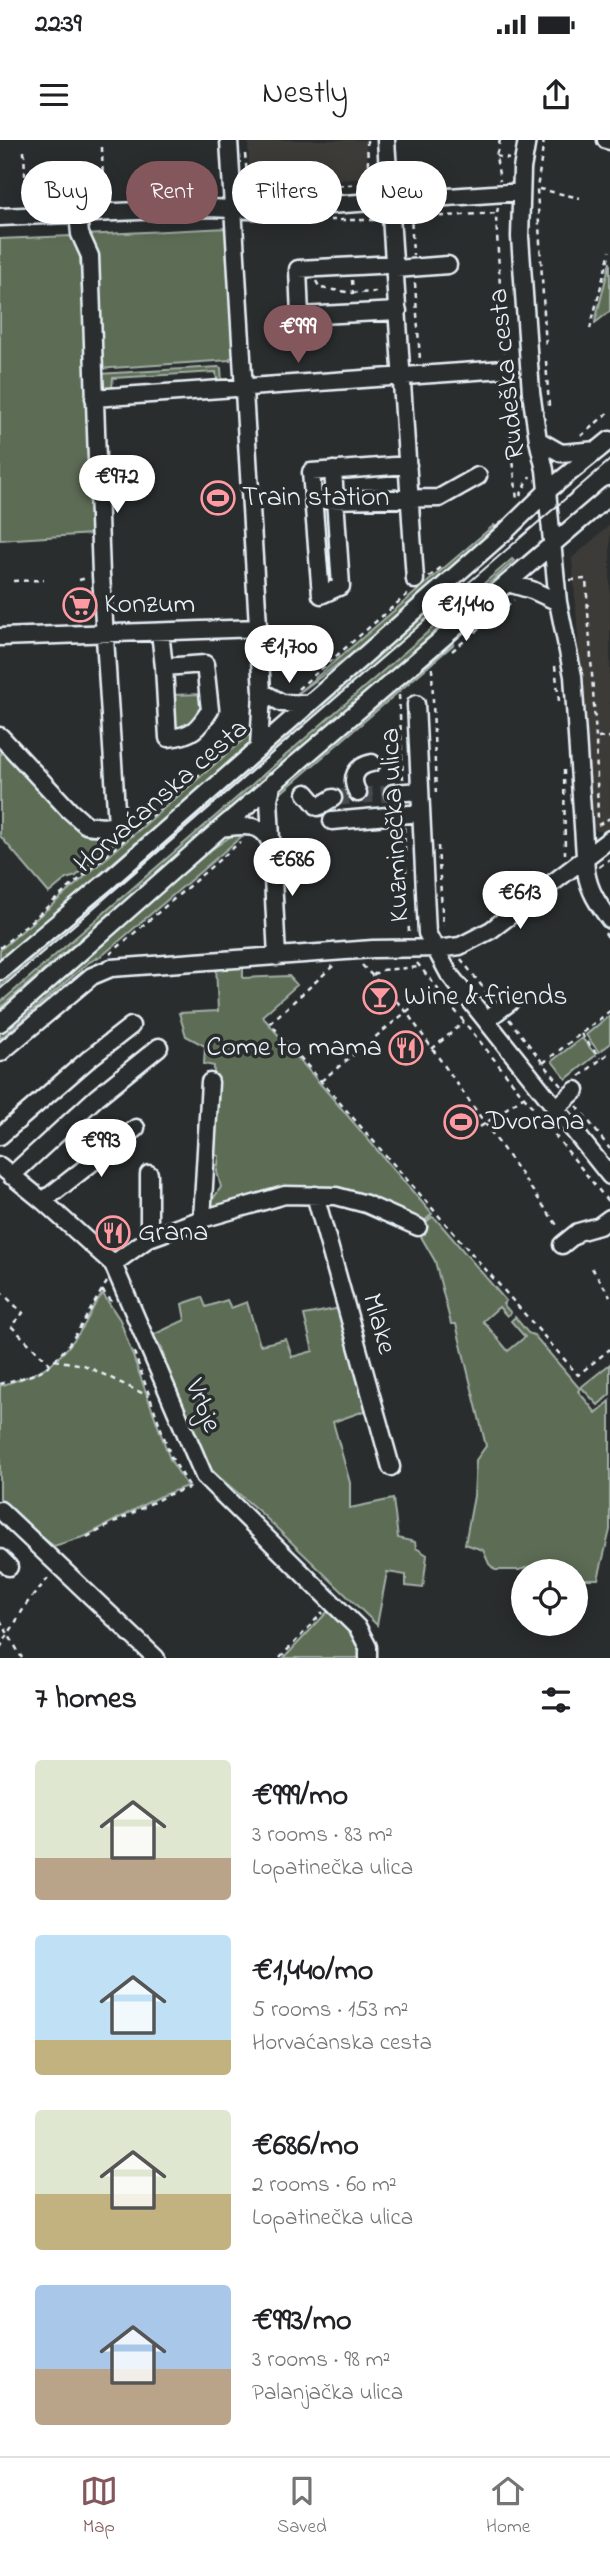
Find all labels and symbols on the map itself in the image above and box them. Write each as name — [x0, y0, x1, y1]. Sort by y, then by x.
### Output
street label: Rudeška cesta — [479, 286, 537, 462]
pin: €999 — [257, 306, 339, 365]
pin: €972 — [76, 456, 158, 515]
place label: Train station — [242, 478, 389, 519]
sports icon: Train station — [199, 479, 237, 517]
pin: €1,440 — [409, 584, 523, 643]
place label: Konzum — [104, 585, 195, 626]
supermarket icon: Konzum — [61, 586, 99, 624]
pin: €1,700 — [232, 626, 346, 685]
street label: Horvaćanska cesta — [66, 710, 258, 884]
street label: Kuzminečka ulica — [370, 727, 422, 923]
pin: €686 — [251, 838, 333, 898]
pin: €613 — [479, 872, 561, 931]
place label: Wine & friends — [404, 977, 568, 1018]
bar icon: Wine & friends — [361, 978, 399, 1016]
place label: Come to mama — [206, 1028, 382, 1069]
restaurant icon: Come to mama — [387, 1029, 425, 1067]
place label: Dvorana — [485, 1102, 585, 1143]
sports icon: Dvorana — [442, 1103, 480, 1141]
pin: €993 — [60, 1119, 142, 1179]
place label: Grana — [138, 1213, 208, 1254]
restaurant icon: Grana — [94, 1214, 132, 1252]
street label: Mlake — [350, 1289, 406, 1360]
street label: Vrbje — [172, 1372, 231, 1439]

